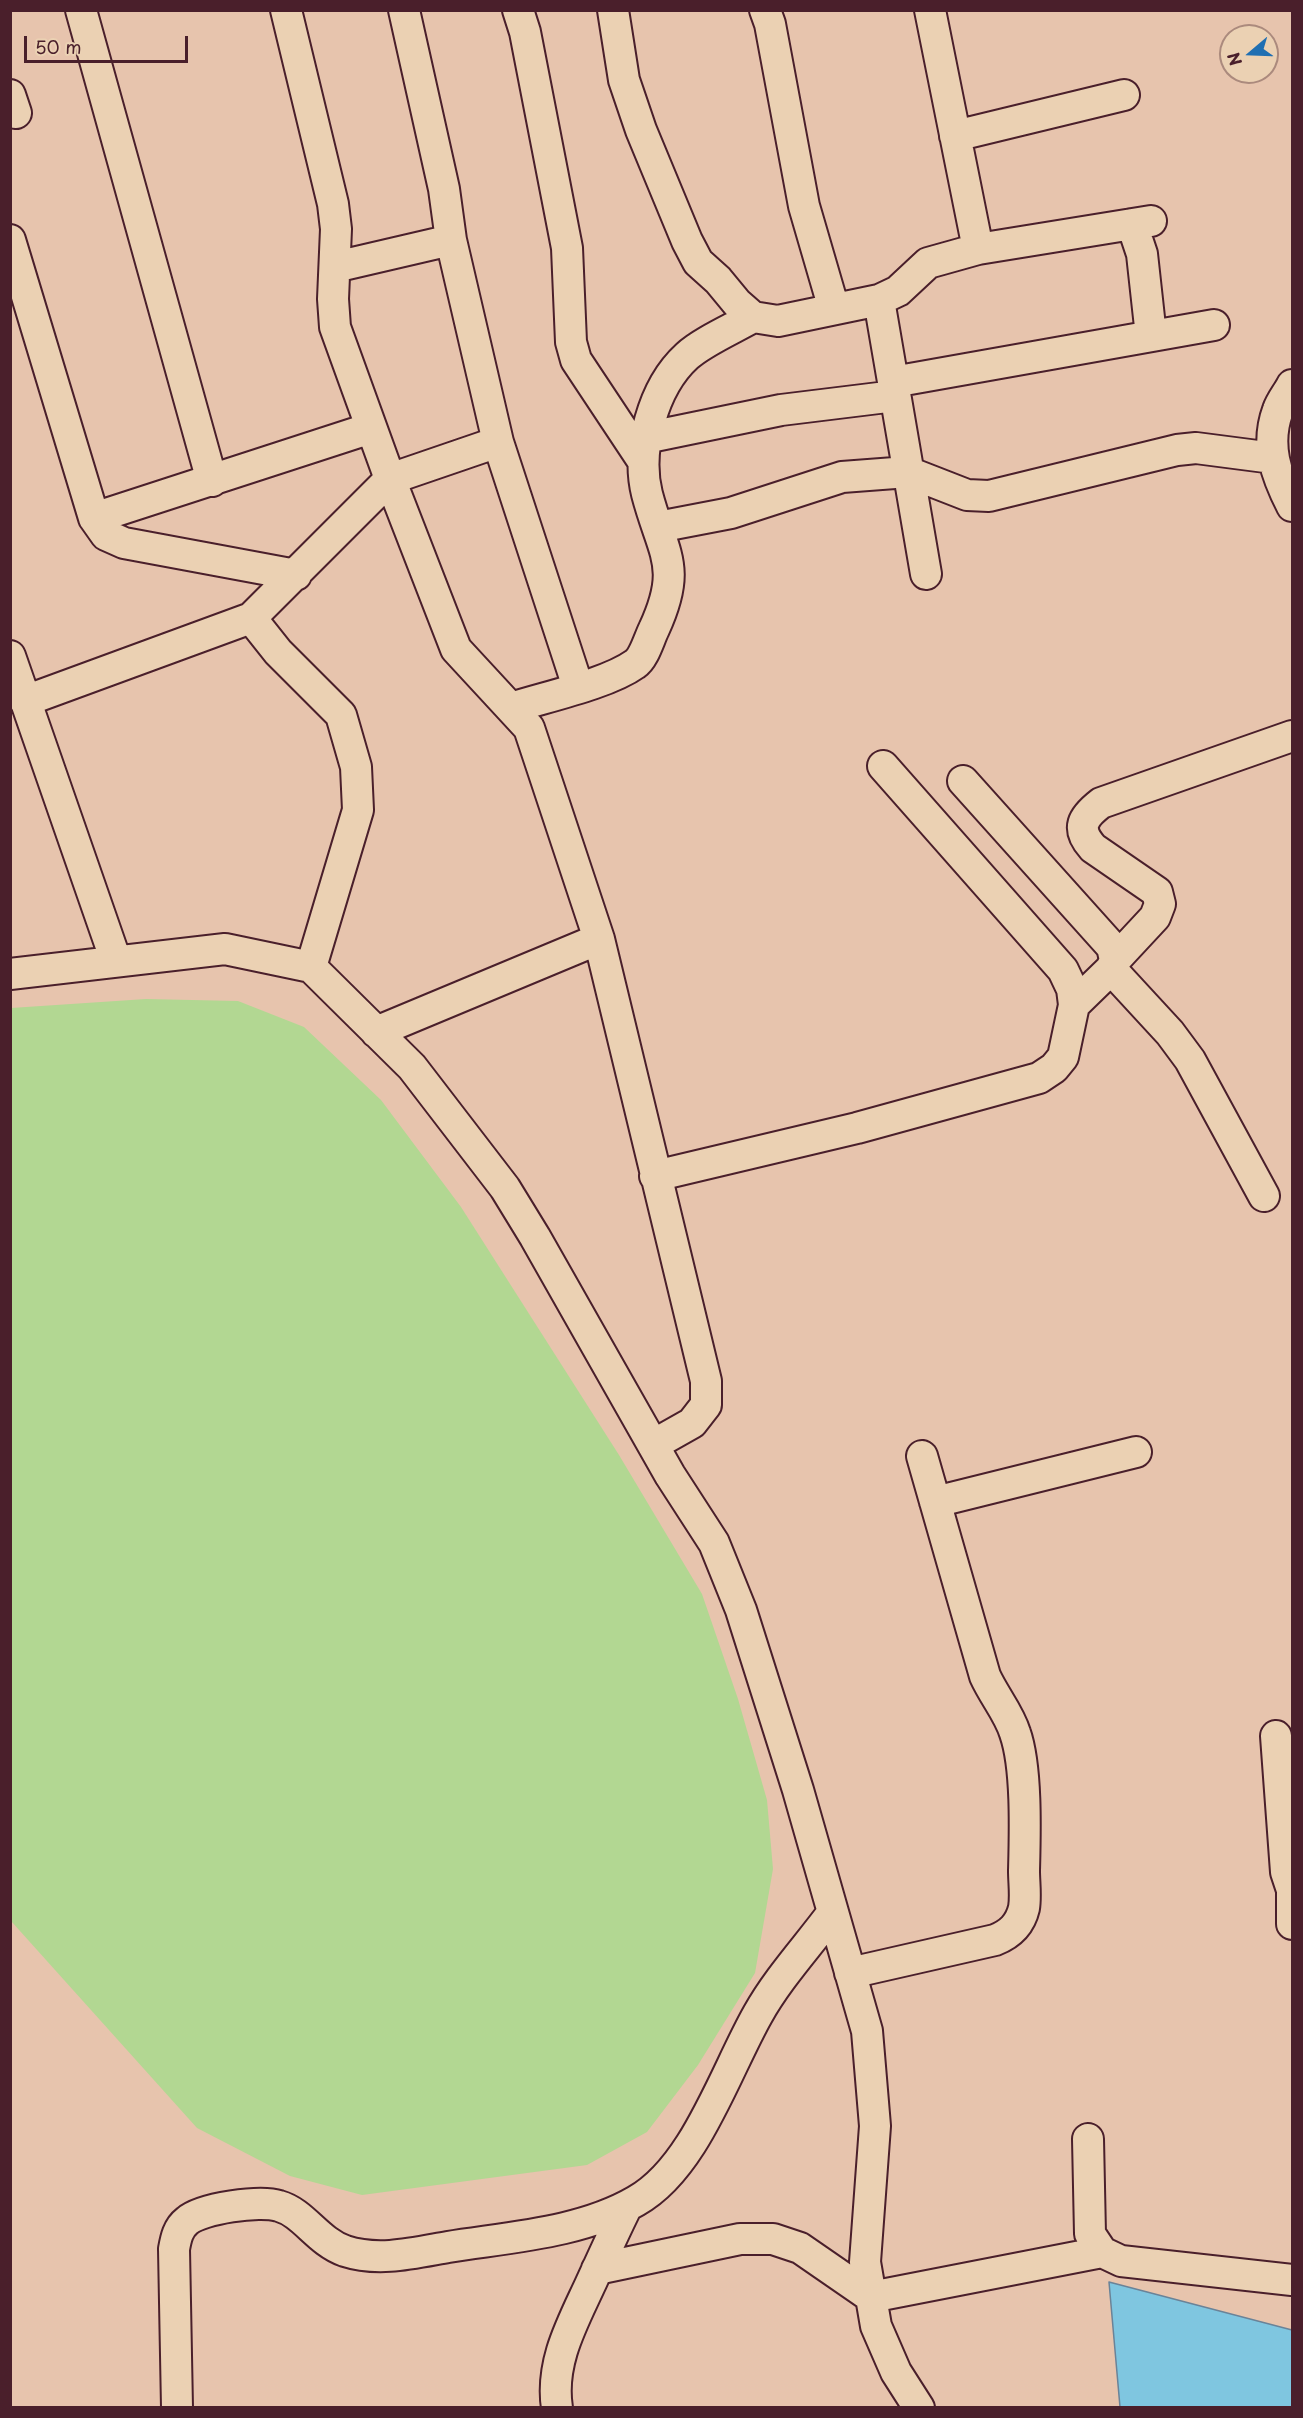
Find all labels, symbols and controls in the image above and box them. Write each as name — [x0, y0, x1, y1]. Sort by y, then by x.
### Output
scale bar — [27, 24, 190, 62]
north arrow — [1219, 24, 1279, 84]
text: 50 m — [35, 33, 82, 60]
text: N — [1220, 49, 1247, 69]

